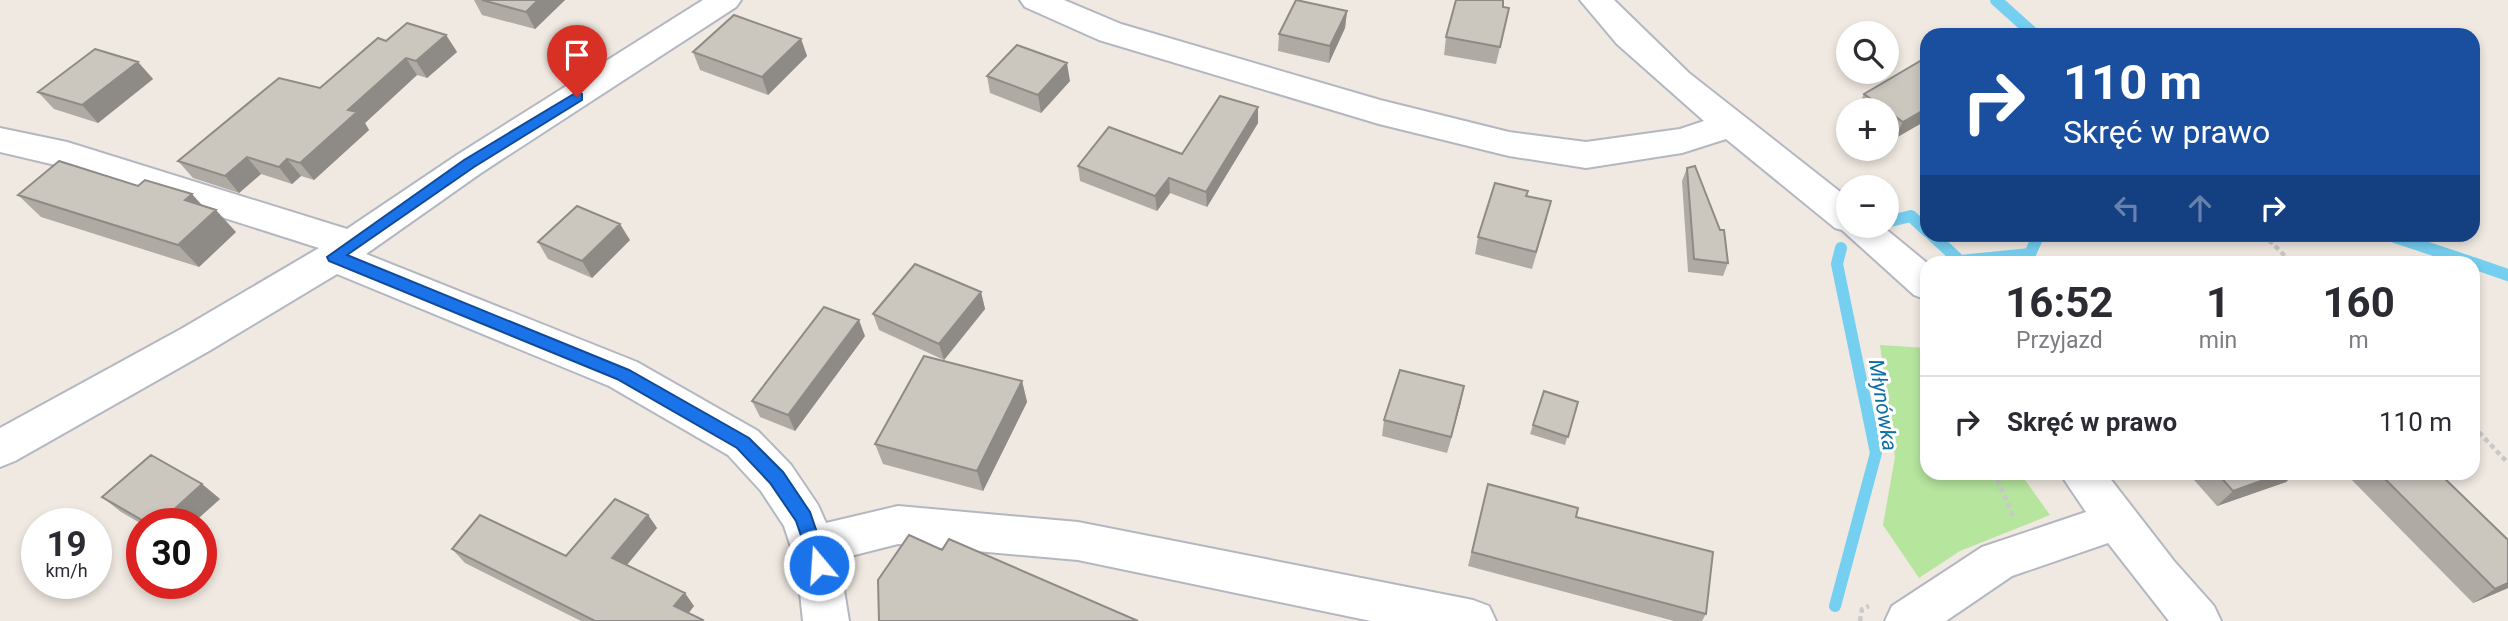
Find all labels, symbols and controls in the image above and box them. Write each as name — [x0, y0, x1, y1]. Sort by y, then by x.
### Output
map controls — [1836, 21, 1899, 238]
button: search — [1836, 21, 1899, 84]
pin — [547, 25, 607, 97]
icon: arrive — [558, 36, 596, 74]
text: 110 m — [2063, 54, 2202, 111]
icon: right — [1948, 56, 2039, 147]
button: + — [1836, 98, 1899, 161]
text: Skręć w prawo — [2063, 113, 2270, 151]
button: − — [1836, 175, 1899, 238]
icon: left — [2108, 189, 2146, 227]
icon: ahead — [2181, 189, 2219, 227]
icon: right — [2254, 189, 2292, 227]
text: 16:52 — [2005, 278, 2113, 327]
text: 1 — [2206, 278, 2230, 327]
text: 160 — [2322, 278, 2395, 327]
text: Przyjazd — [2016, 327, 2103, 354]
text: min — [2199, 327, 2237, 354]
text: m — [2349, 327, 2369, 354]
water label: Młynówka — [1864, 357, 1902, 453]
icon: right — [1948, 403, 1986, 441]
text: Skręć w prawo — [2007, 407, 2177, 437]
text: 110 m — [2379, 407, 2452, 437]
speed limit sign: 30 — [126, 508, 217, 599]
text: 19 — [46, 524, 87, 565]
position arrow — [782, 528, 856, 602]
text: km/h — [45, 560, 88, 581]

